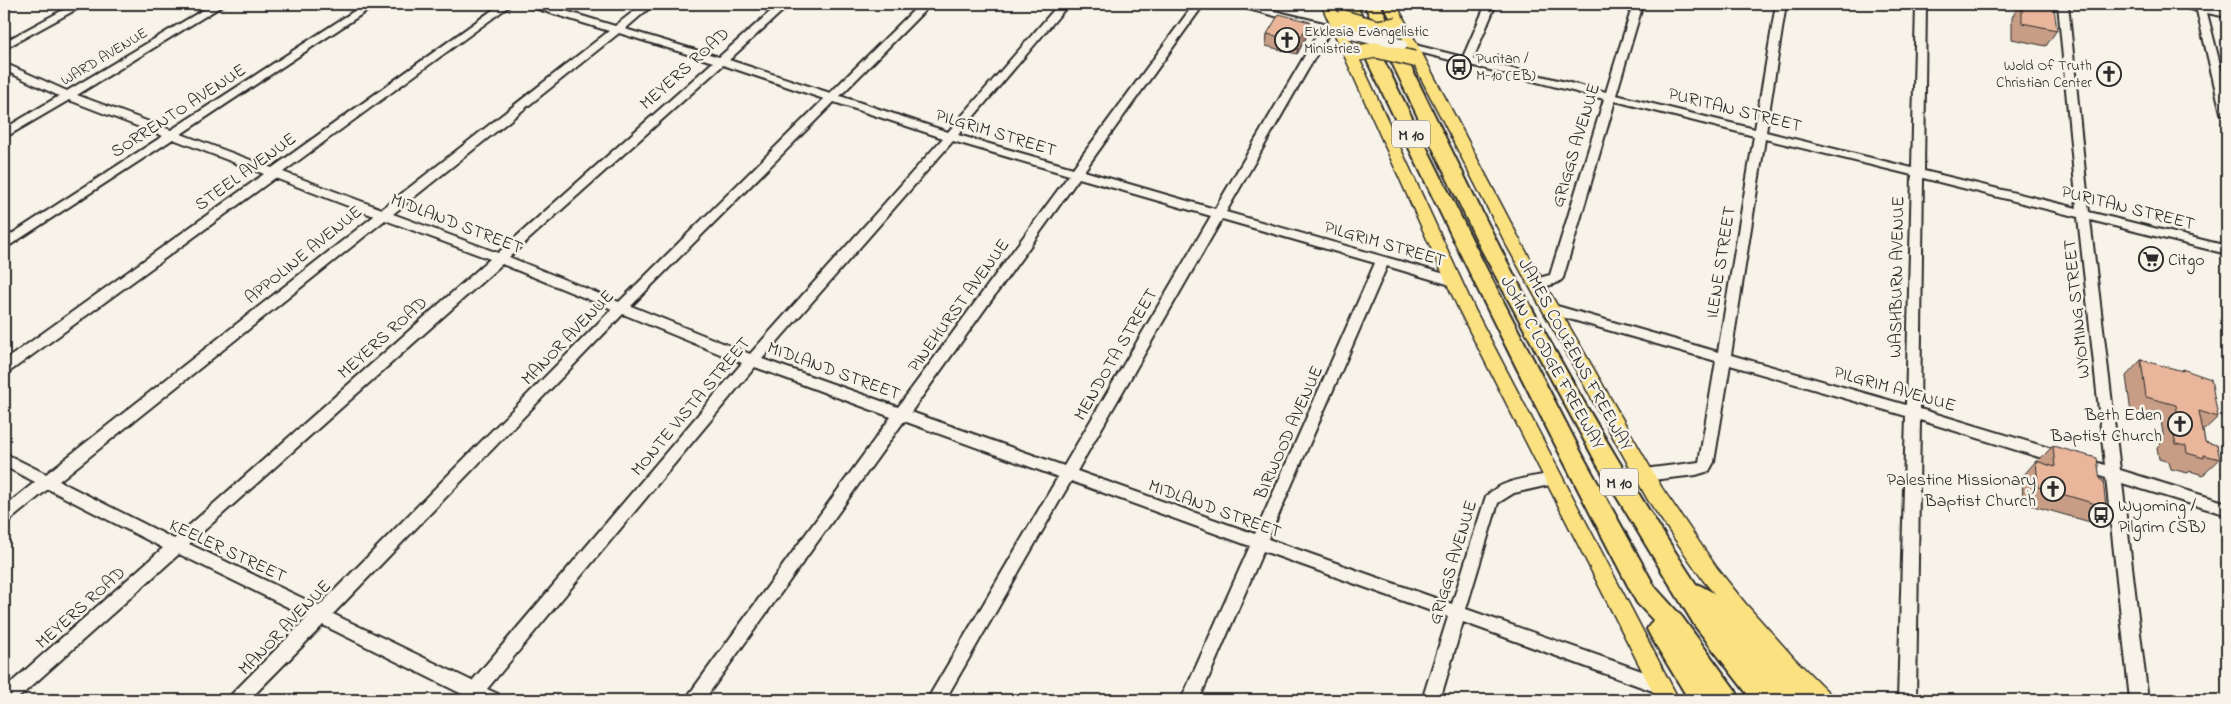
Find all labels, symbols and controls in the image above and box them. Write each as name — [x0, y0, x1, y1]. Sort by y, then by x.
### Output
place label: Ekklesia Evangelistic Ministries — [1304, 21, 1429, 60]
street label: WARD AVENUE — [57, 22, 152, 92]
street label: MEYERS ROAD — [635, 22, 736, 117]
church icon: Ekklesia Evangelistic Ministries — [1274, 27, 1300, 53]
place label: Puritan / M-10 (EB) — [1476, 48, 1536, 87]
bus stop icon: Puritan / M-10 (EB) — [1446, 54, 1472, 80]
place label: Wold Of Truth Christian Center — [1996, 55, 2092, 94]
street label: SORRENTO AVENUE — [106, 58, 252, 165]
church icon: Wold Of Truth Christian Center — [2096, 61, 2122, 87]
street label: GRIGGS AVENUE — [1546, 80, 1608, 211]
street label: PURITAN STREET — [1665, 82, 1804, 140]
street label: PILGRIM STREET — [932, 103, 1059, 165]
road number: M 10 — [1392, 120, 1430, 148]
street label: STEEL AVENUE — [190, 127, 302, 218]
street label: PURITAN STREET — [2058, 180, 2197, 238]
street label: MIDLAND STREET — [386, 188, 526, 262]
street label: WASHBURN AVENUE — [1884, 196, 1912, 358]
street label: APPOLINE AVENUE — [240, 200, 369, 311]
street label: ILENE STREET — [1700, 204, 1744, 320]
street label: PILGRIM STREET — [1321, 215, 1448, 275]
street label: PINEHURST AVENUE — [902, 234, 1017, 378]
street label: WYOMING STREET — [2058, 238, 2098, 380]
supermarket icon: Citgo — [2138, 246, 2164, 272]
place label: Citgo — [2168, 248, 2205, 275]
street label: JAMES COUZENS FREEWAY — [1510, 254, 1638, 457]
street label: JOHN C LODGE FREEWAY — [1493, 272, 1610, 455]
street label: MENDOTA STREET — [1068, 284, 1165, 426]
street label: MANOR AVENUE — [516, 285, 621, 392]
street label: MEYERS ROAD — [333, 291, 434, 386]
street label: MONTE VISTA STREET — [625, 332, 758, 483]
street label: MIDLAND STREET — [763, 336, 904, 408]
street label: PILGRIM AVENUE — [1830, 360, 1959, 420]
street label: BIRWOOD AVENUE — [1248, 362, 1331, 505]
place label: Beth Eden Baptist Church — [2050, 403, 2162, 450]
church icon: Beth Eden Baptist Church — [2167, 411, 2193, 437]
road number: M 10 — [1600, 468, 1638, 496]
place label: Palestine Missionary Baptist Church — [1887, 468, 2036, 515]
street label: MIDLAND STREET — [1144, 474, 1285, 546]
church icon: Palestine Missionary Baptist Church — [2040, 476, 2066, 502]
place label: Wyoming / Pilgrim (SB) — [2118, 494, 2206, 542]
street label: GRIGGS AVENUE — [1423, 497, 1485, 628]
bus stop icon: Wyoming / Pilgrim (SB) — [2088, 502, 2114, 528]
street label: KEELER STREET — [164, 513, 290, 590]
street label: MEYERS ROAD — [31, 561, 132, 656]
street label: MANOR AVENUE — [233, 575, 338, 682]

